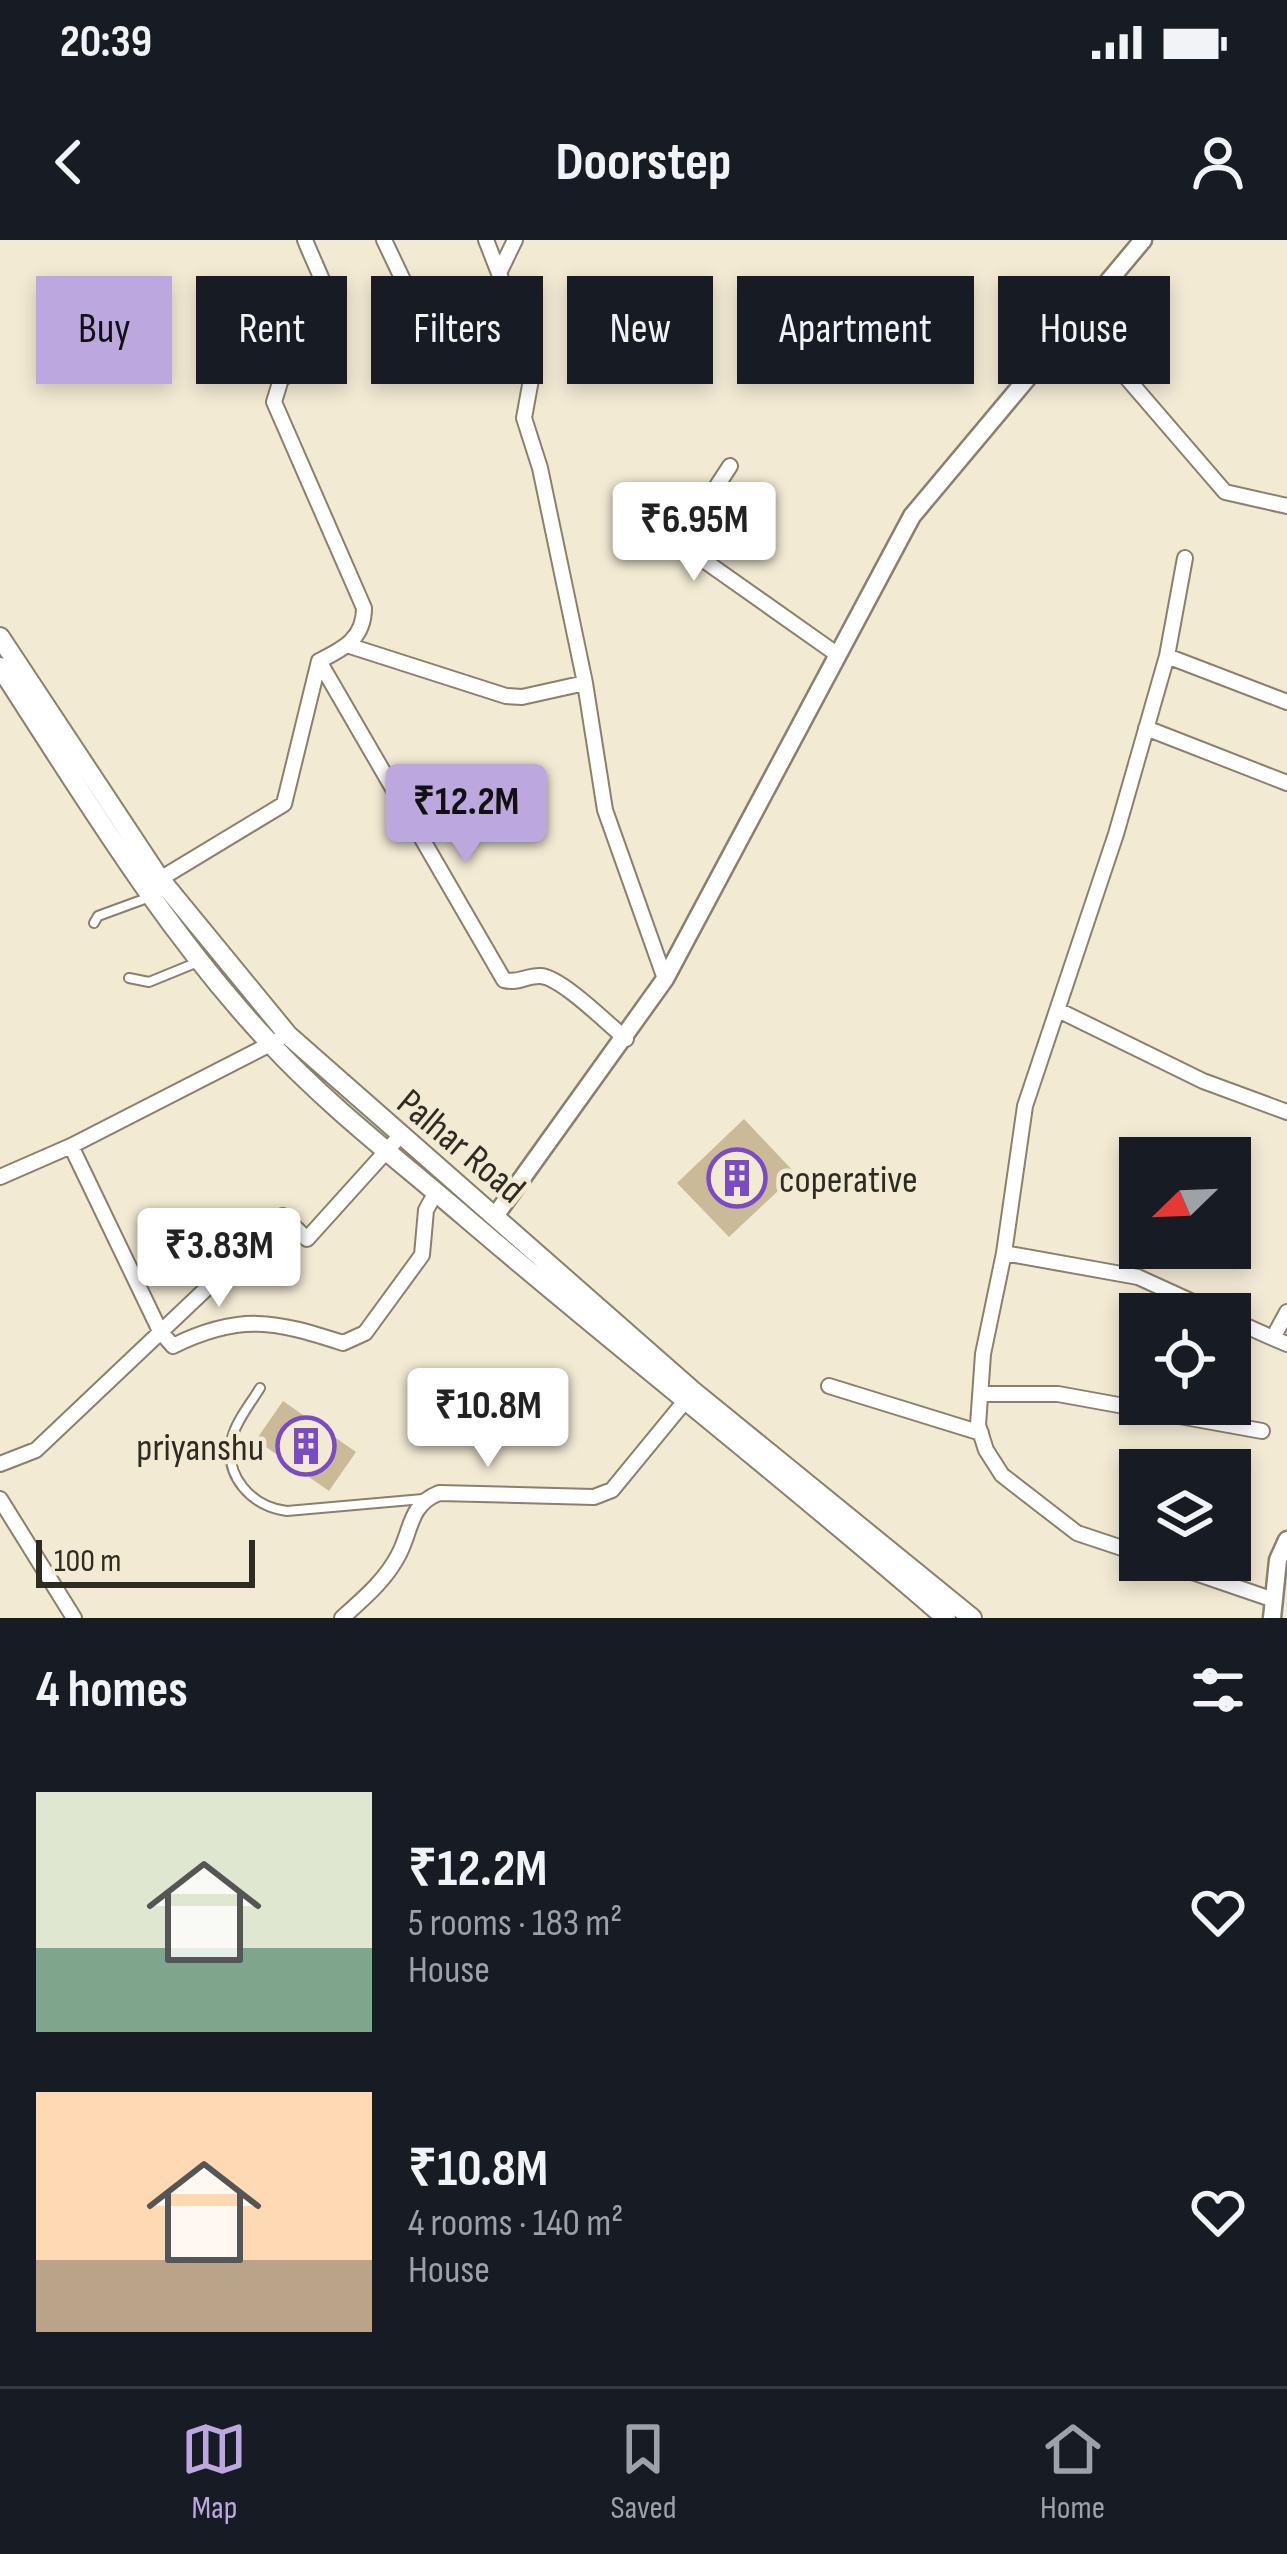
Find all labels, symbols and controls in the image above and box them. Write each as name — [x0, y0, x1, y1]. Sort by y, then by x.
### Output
text: 20:39 — [60, 15, 152, 70]
icon: back — [36, 129, 102, 195]
icon: person — [1185, 129, 1251, 195]
text: Doorstep — [556, 130, 732, 195]
chip: Buy — [36, 276, 172, 384]
chip: Rent — [196, 276, 347, 384]
chip: Filters — [371, 276, 543, 384]
chip: New — [567, 276, 713, 384]
chip: Apartment — [737, 276, 974, 384]
chip: House — [998, 276, 1170, 384]
pin: ₹6.95M — [596, 482, 792, 584]
text: ₹6.95M — [640, 497, 748, 544]
pin: ₹12.2M — [368, 764, 564, 866]
text: ₹12.2M — [413, 779, 519, 826]
street label: Palhar Road — [387, 1080, 534, 1214]
north arrow — [1119, 1137, 1251, 1269]
map controls — [1119, 1137, 1251, 1581]
building icon: coperative — [706, 1147, 768, 1209]
place label: coperative — [779, 1157, 918, 1204]
pin: ₹3.83M — [121, 1208, 317, 1310]
text: ₹3.83M — [164, 1223, 274, 1270]
button: locate — [1119, 1293, 1251, 1425]
pin: ₹10.8M — [390, 1368, 586, 1470]
text: ₹10.8M — [434, 1383, 542, 1430]
building icon: priyanshu — [275, 1415, 337, 1477]
place label: priyanshu — [136, 1425, 264, 1472]
button: layers — [1119, 1449, 1251, 1581]
scale bar — [36, 1534, 255, 1587]
text: 100 m — [54, 1541, 121, 1581]
icon: filters — [1185, 1657, 1251, 1723]
text: 4 homes — [36, 1660, 188, 1721]
text: ₹12.2M — [408, 1839, 547, 1900]
icon: home — [132, 1840, 276, 1984]
icon: heart — [1185, 1879, 1251, 1945]
text: 5 rooms · 183 m² — [408, 1900, 622, 1947]
text: House — [408, 1947, 490, 1994]
text: ₹10.8M — [408, 2139, 548, 2200]
icon: home — [132, 2140, 276, 2284]
icon: heart — [1185, 2179, 1251, 2245]
text: 4 rooms · 140 m² — [408, 2200, 623, 2247]
text: House — [408, 2247, 490, 2294]
tab: Map — [181, 2416, 247, 2528]
tab: Saved — [610, 2416, 677, 2528]
tab: Home — [1040, 2416, 1106, 2528]

